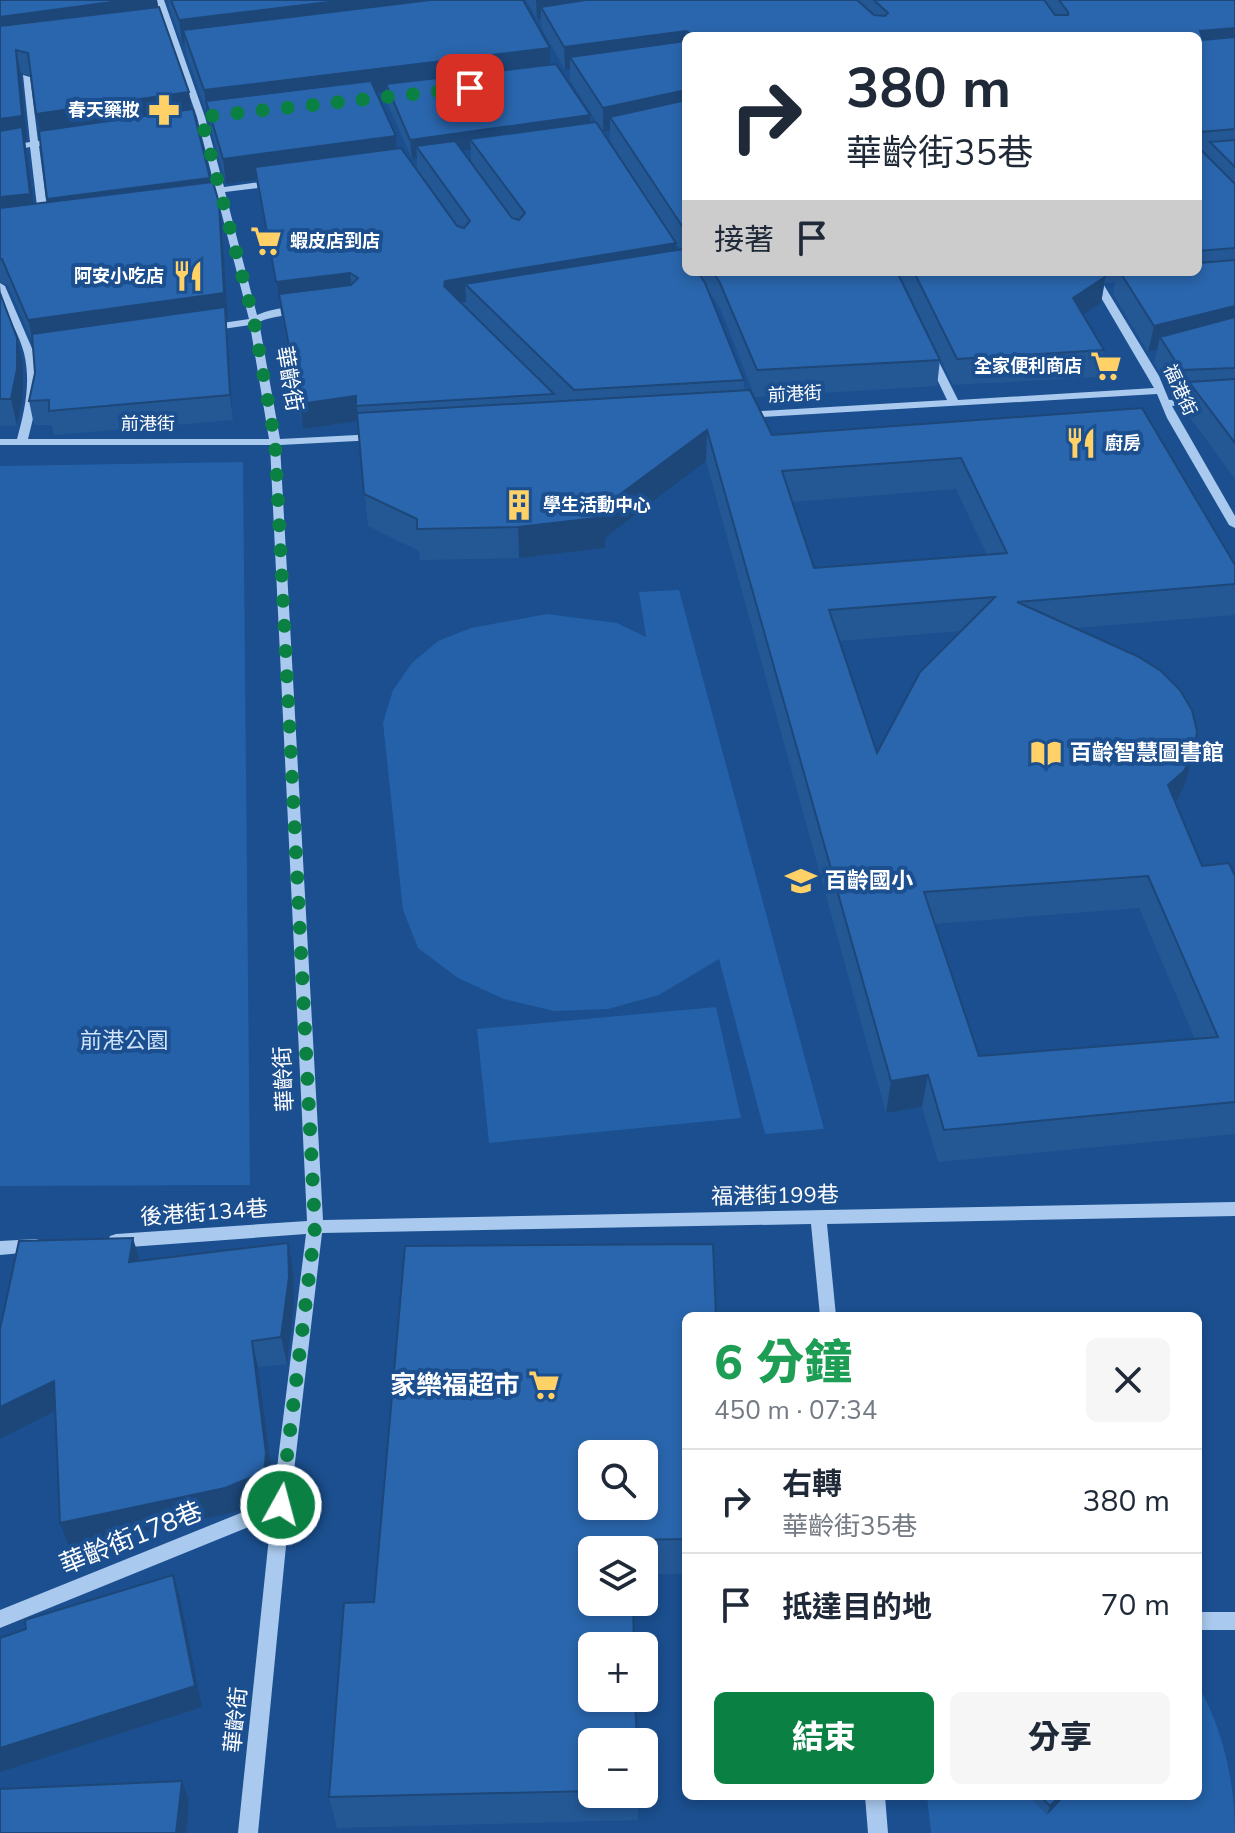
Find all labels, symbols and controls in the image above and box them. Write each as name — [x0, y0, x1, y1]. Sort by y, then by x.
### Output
text: 380 m — [846, 50, 1011, 127]
pin — [436, 54, 504, 122]
icon: right — [714, 64, 818, 168]
icon: arrive — [448, 66, 492, 110]
pharmacy icon: 春天藥妝 — [147, 93, 181, 127]
place label: 春天藥妝 — [68, 98, 140, 122]
text: 華齡街35巷 — [846, 129, 1033, 178]
icon: arrive — [790, 216, 834, 260]
text: 接著 — [714, 220, 774, 261]
supermarket icon: 蝦皮店到店 — [249, 224, 283, 258]
place label: 蝦皮店到店 — [290, 229, 380, 253]
restaurant icon: 阿安小吃店 — [171, 259, 205, 293]
place label: 阿安小吃店 — [74, 264, 164, 288]
street label: 華齡街 — [268, 344, 310, 414]
supermarket icon: 全家便利商店 — [1089, 349, 1123, 383]
place label: 全家便利商店 — [974, 354, 1082, 378]
street label: 福港街 — [1158, 360, 1202, 420]
street label: 前港街 — [767, 381, 823, 407]
street label: 前港街 — [121, 412, 175, 436]
restaurant icon: 廚房 — [1064, 426, 1098, 460]
place label: 廚房 — [1105, 431, 1141, 455]
building icon: 學生活動中心 — [502, 488, 536, 522]
place label: 學生活動中心 — [543, 493, 651, 517]
library icon: 百齡智慧圖書館 — [1029, 736, 1063, 770]
place label: 百齡智慧圖書館 — [1070, 738, 1224, 768]
school or university icon: 百齡國小 — [784, 864, 818, 898]
place label: 百齡國小 — [825, 866, 913, 896]
park label: 前港公園 — [80, 1026, 168, 1056]
street label: 華齡街 — [267, 1045, 301, 1113]
street label: 福港街199巷 — [711, 1180, 839, 1212]
street label: 後港街134巷 — [139, 1194, 269, 1232]
text: 6 分鐘 — [714, 1330, 852, 1396]
button: close — [1086, 1338, 1170, 1422]
place label: 家樂福超市 — [390, 1368, 520, 1403]
supermarket icon: 家樂福超市 — [527, 1368, 561, 1402]
text: 450 m · 07:34 — [714, 1393, 877, 1428]
map controls — [578, 1440, 658, 1808]
button: search — [578, 1440, 658, 1520]
position arrow — [239, 1463, 323, 1547]
text: 右轉 — [782, 1464, 842, 1505]
icon: right — [714, 1479, 758, 1523]
text: 380 m — [1083, 1481, 1170, 1522]
street label: 華齡街178巷 — [55, 1494, 207, 1582]
text: 華齡街35巷 — [782, 1509, 917, 1544]
button: layers — [578, 1536, 658, 1616]
icon: arrive — [714, 1583, 758, 1627]
text: 70 m — [1101, 1585, 1170, 1626]
text: 抵達目的地 — [782, 1587, 932, 1628]
button: + — [578, 1632, 658, 1712]
street label: 華齡街 — [218, 1686, 254, 1754]
button: 結束 — [714, 1692, 934, 1784]
button: 分享 — [950, 1692, 1170, 1784]
button: − — [578, 1728, 658, 1808]

